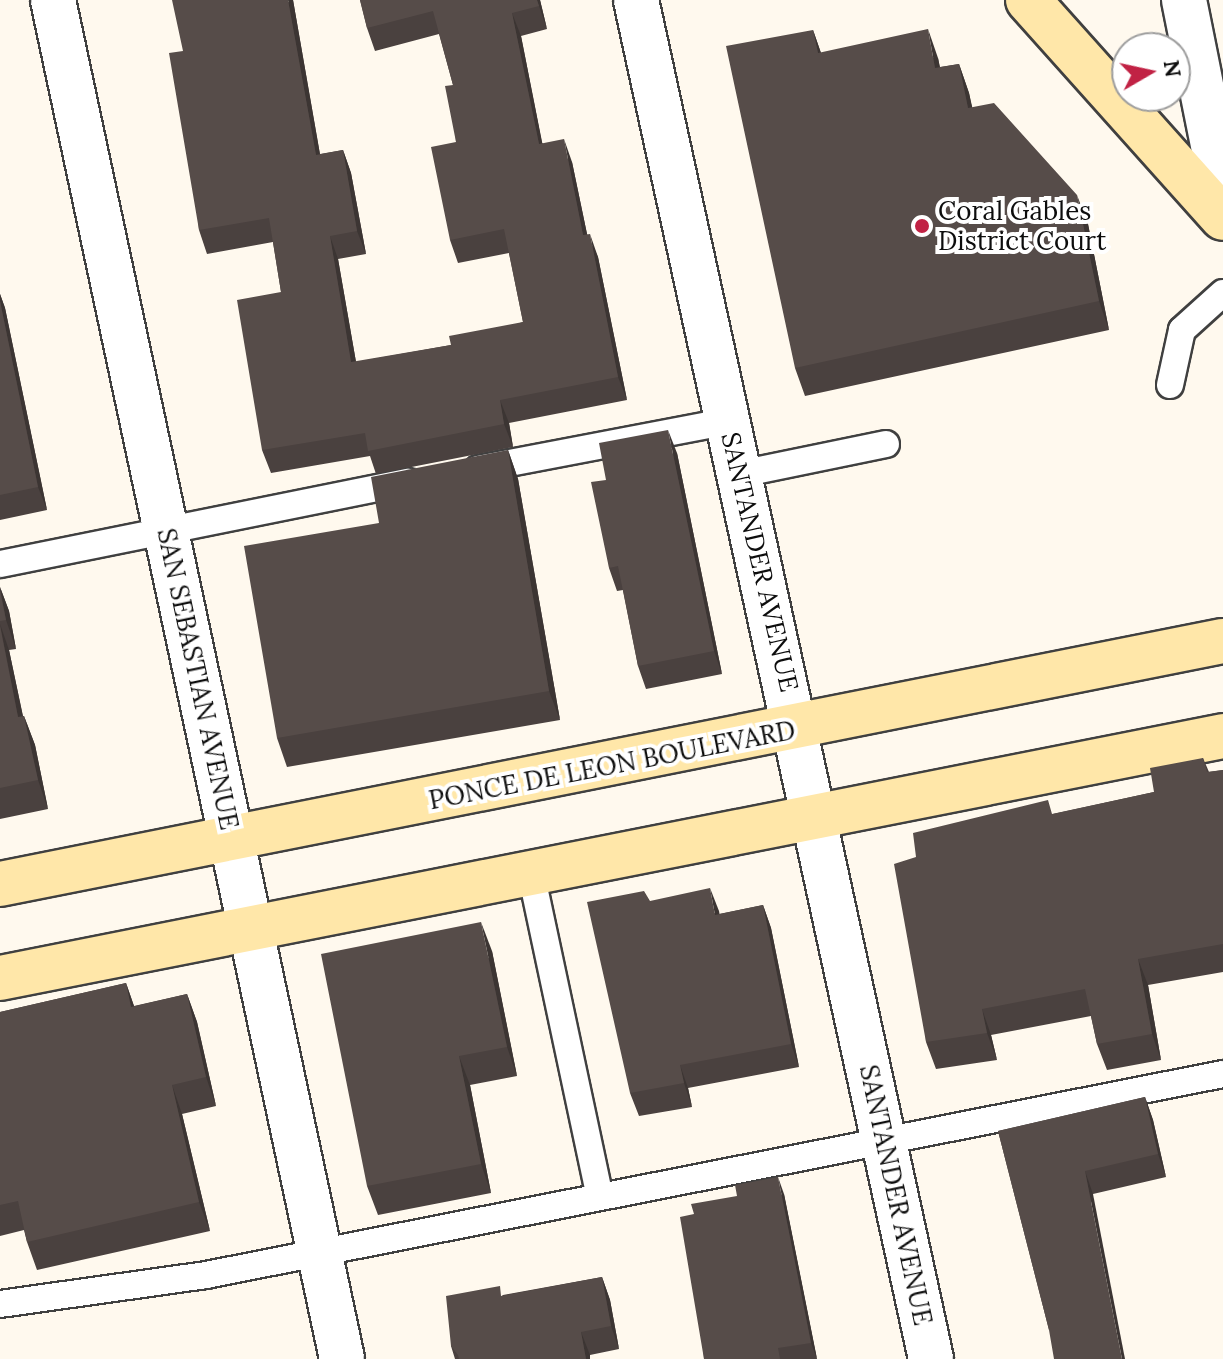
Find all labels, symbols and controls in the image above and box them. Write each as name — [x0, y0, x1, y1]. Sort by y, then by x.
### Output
north arrow — [1111, 32, 1191, 112]
text: N — [1158, 58, 1188, 79]
place label: Coral Gables District Court — [938, 195, 1106, 256]
marker: Coral Gables District Court — [913, 217, 931, 235]
street label: SANTANDER AVENUE — [715, 429, 805, 695]
street label: SAN SEBASTIAN AVENUE — [151, 526, 245, 832]
street label: PONCE DE LEON BOULEVARD — [426, 714, 798, 816]
street label: SANTANDER AVENUE — [853, 1062, 939, 1328]

